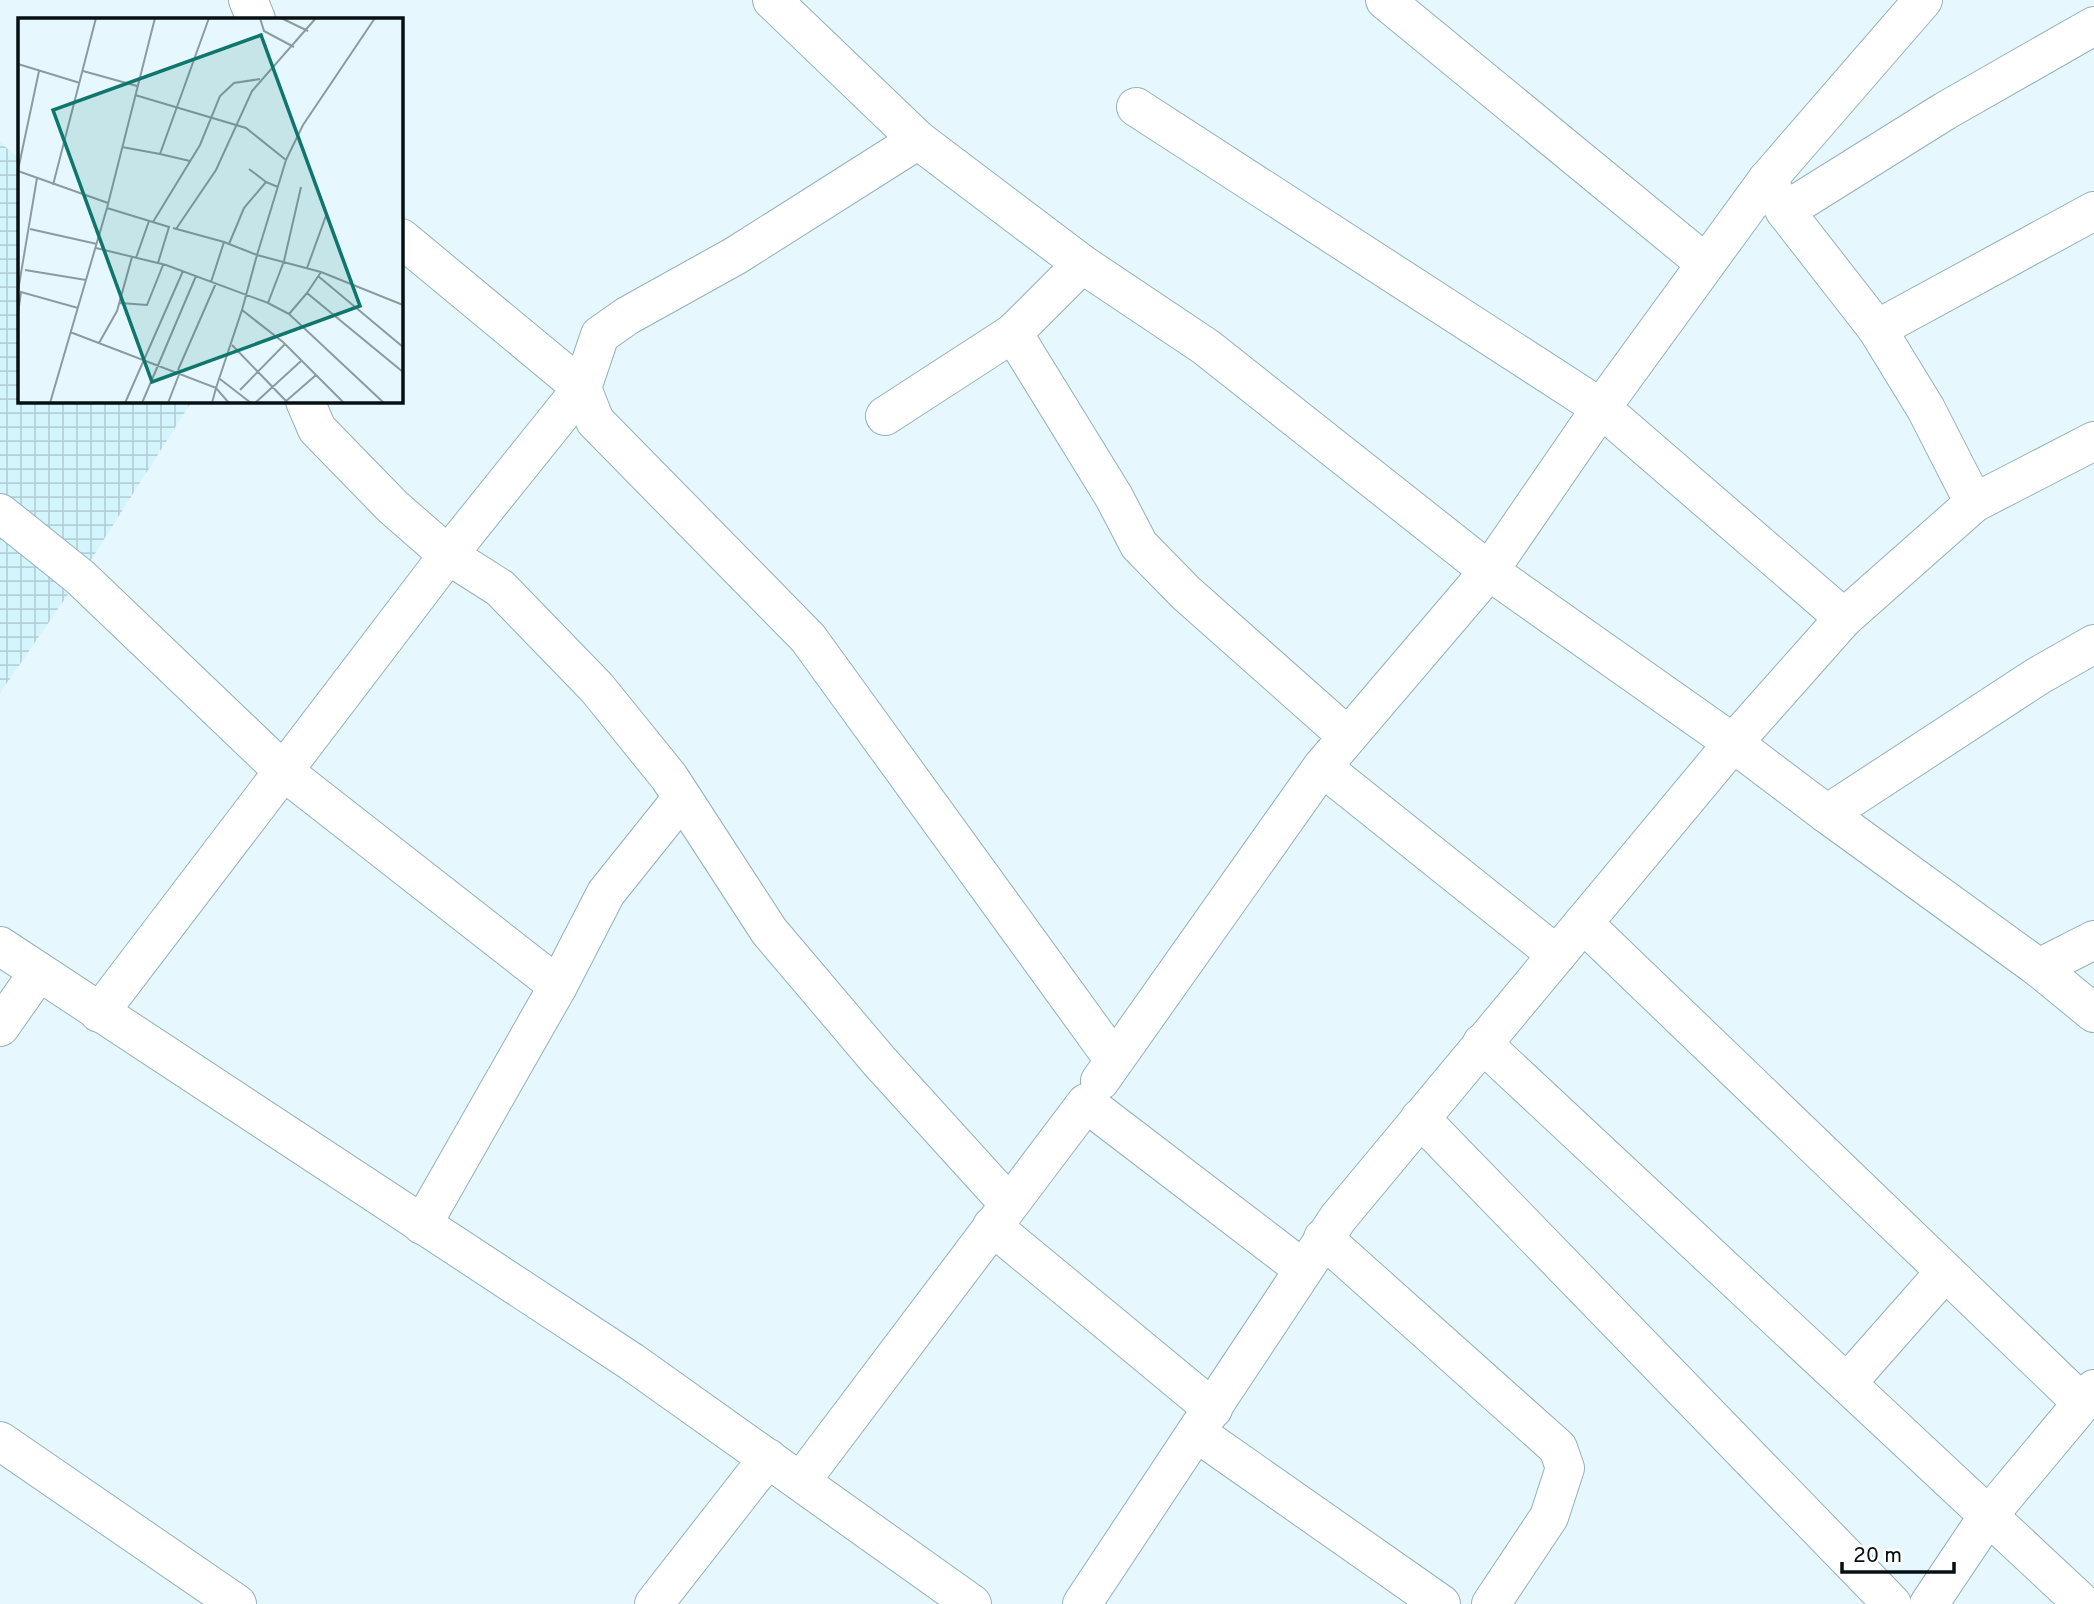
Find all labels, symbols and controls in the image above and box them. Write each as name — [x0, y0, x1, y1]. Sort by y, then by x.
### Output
inset map — [18, 18, 402, 402]
scale bar — [1842, 1530, 1954, 1574]
text: 20 m — [1853, 1543, 1902, 1570]

